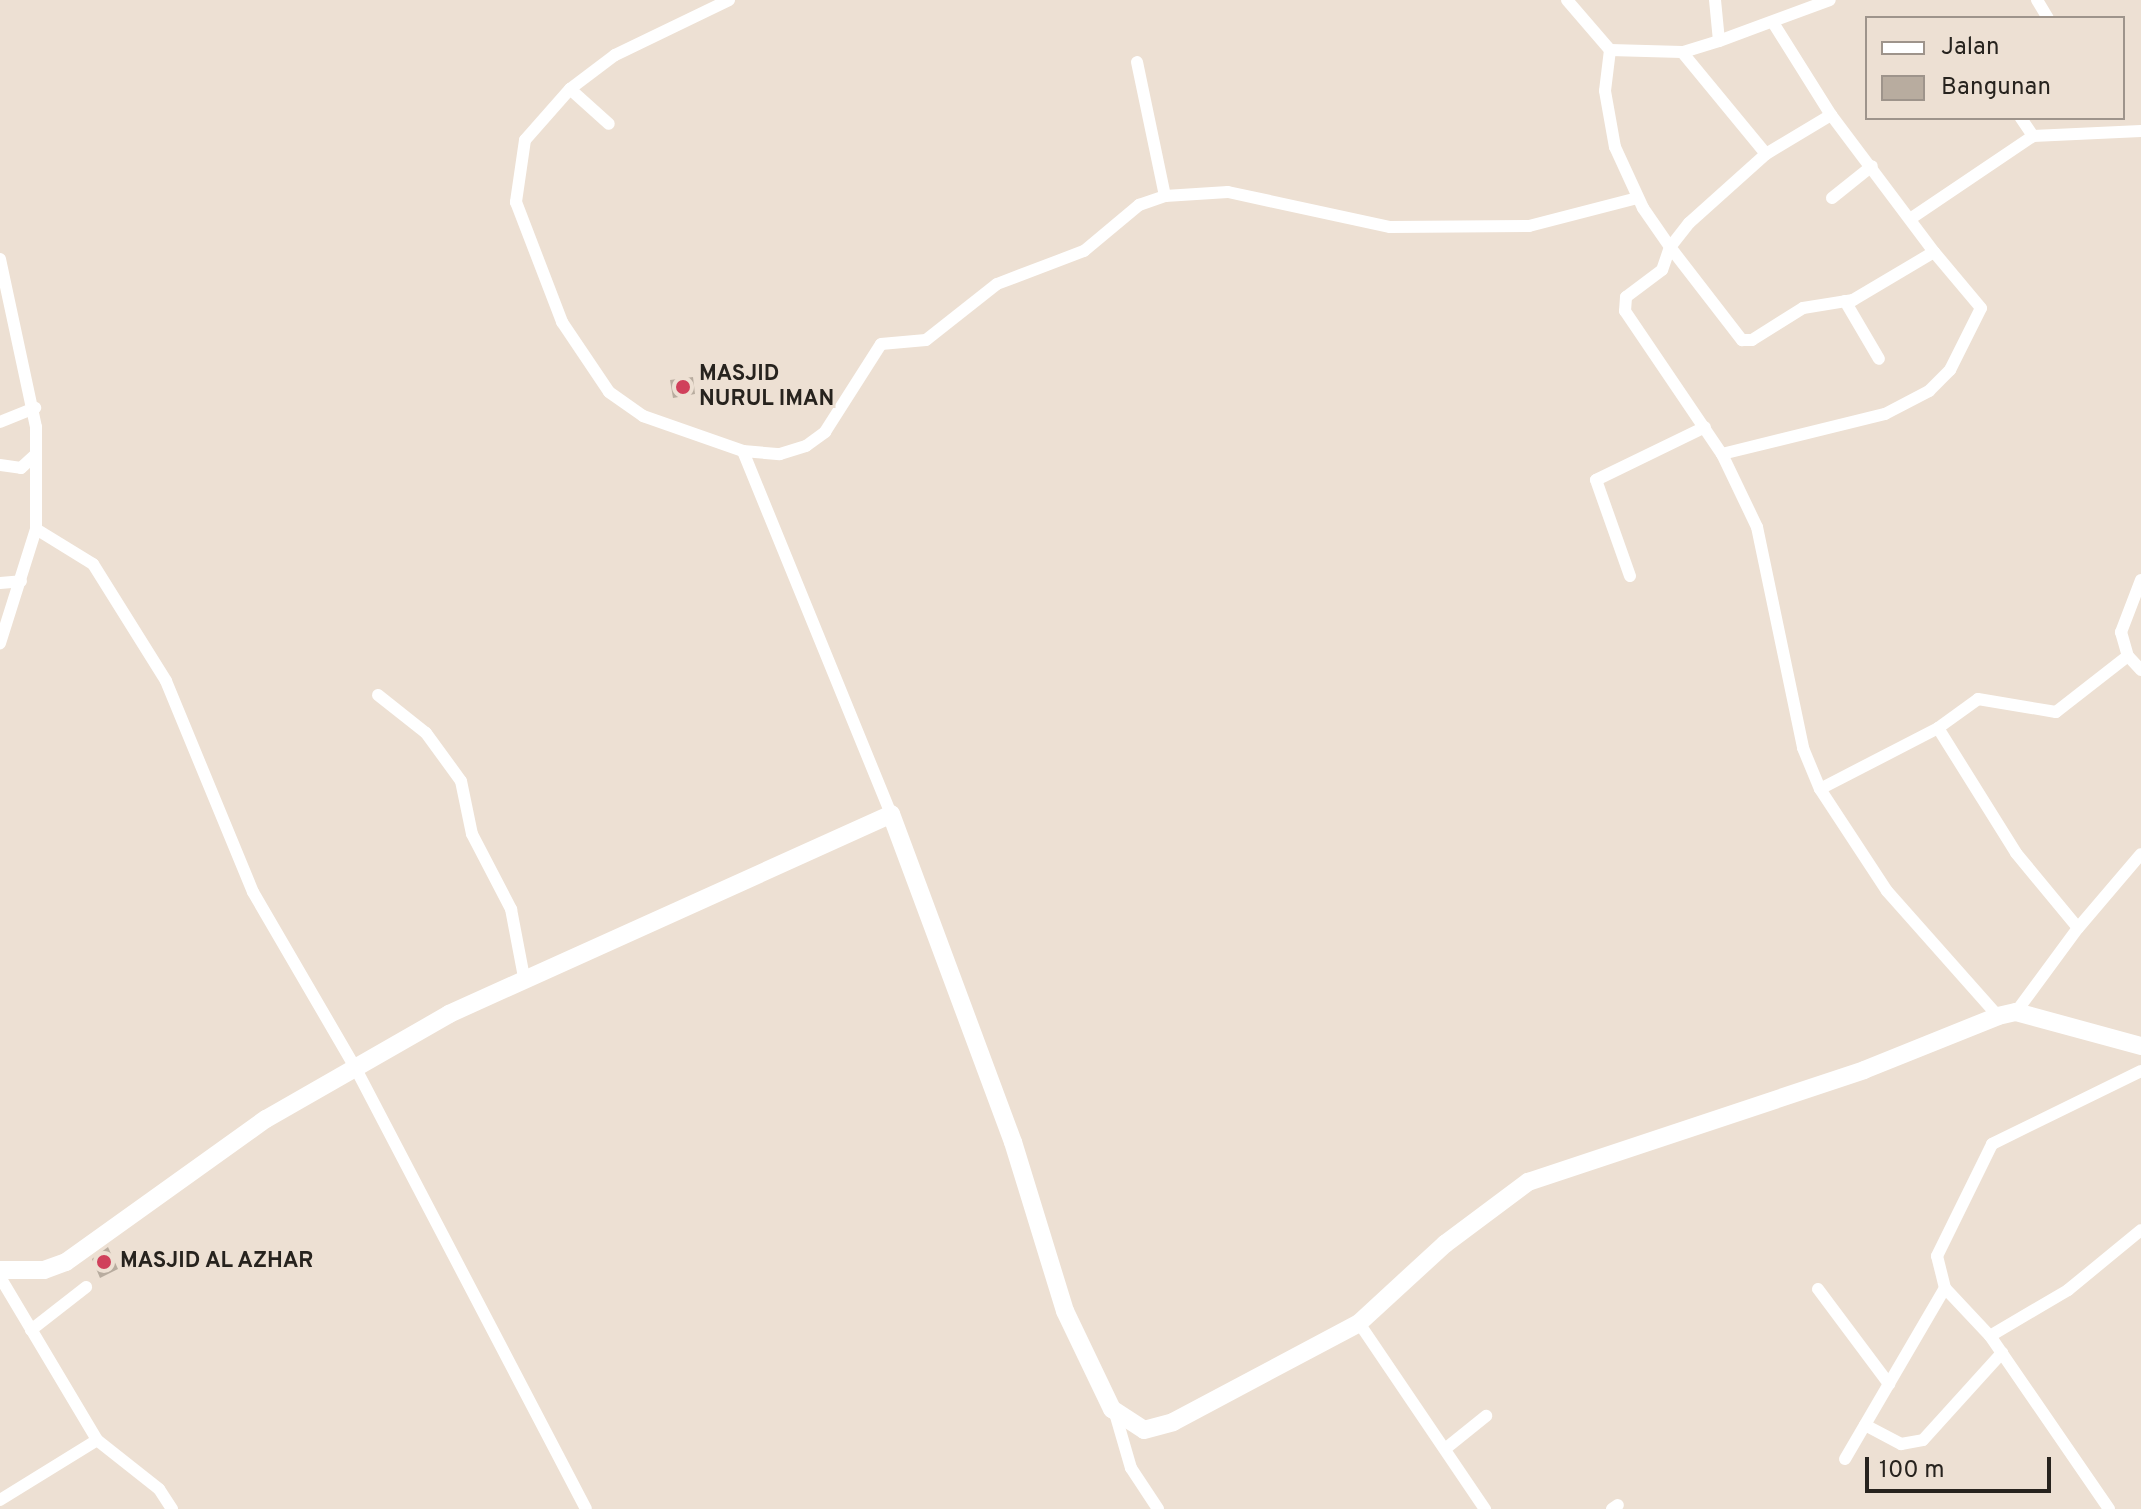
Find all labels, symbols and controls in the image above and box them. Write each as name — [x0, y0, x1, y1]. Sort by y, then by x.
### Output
legend — [1865, 16, 2125, 120]
text: Jalan — [1941, 33, 1999, 63]
text: Bangunan — [1941, 73, 2051, 103]
place label: MASJID NURUL IMAN — [699, 361, 835, 412]
marker: MASJID NURUL IMAN — [674, 378, 692, 396]
place label: MASJID AL AZHAR — [120, 1249, 316, 1275]
marker: MASJID AL AZHAR — [95, 1253, 113, 1271]
scale bar — [1869, 1441, 2055, 1491]
text: 100 m — [1879, 1456, 1945, 1486]

